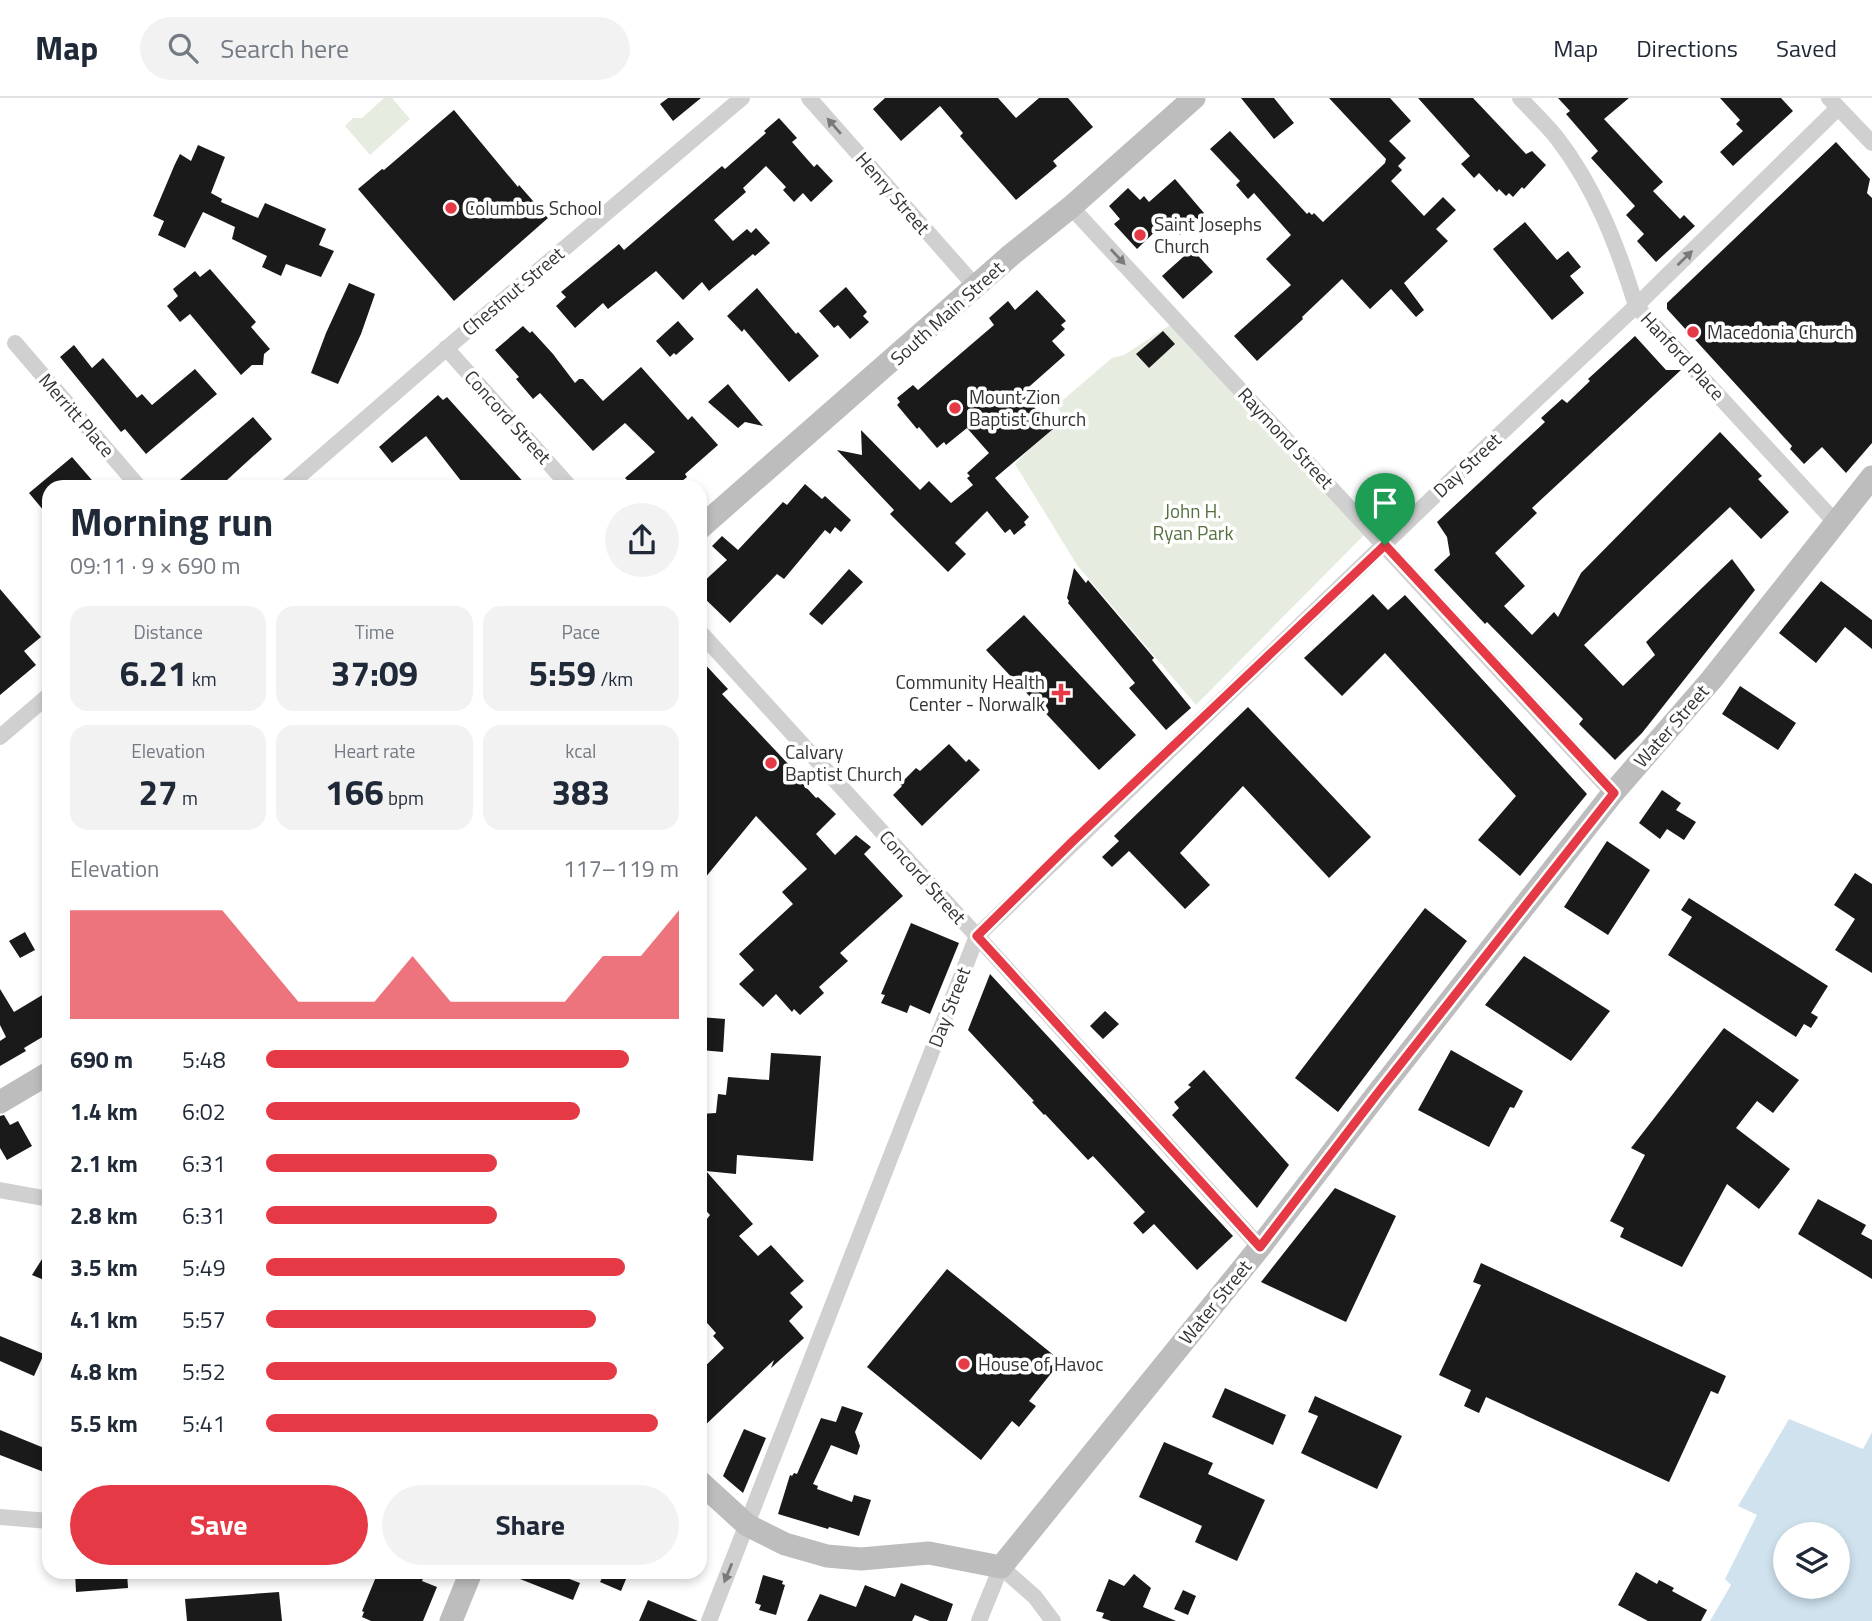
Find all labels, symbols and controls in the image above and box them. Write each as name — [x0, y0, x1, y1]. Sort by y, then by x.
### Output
search box — [140, 17, 630, 80]
text: Map — [35, 23, 98, 73]
icon: search — [164, 29, 202, 67]
text: Search here — [220, 29, 349, 68]
text: Map — [1553, 30, 1598, 66]
text: Directions — [1636, 30, 1738, 66]
text: Saved — [1776, 30, 1837, 66]
one-way arrow — [826, 117, 842, 135]
street label: Henry Street — [849, 145, 938, 241]
place label: Columbus School — [465, 193, 602, 222]
marker: Columbus School — [443, 200, 459, 216]
place label: Saint Josephs Church — [1154, 209, 1262, 260]
marker: Saint Josephs Church — [1132, 227, 1148, 243]
street label: Chestnut Street — [455, 239, 570, 342]
one-way arrow — [1109, 248, 1125, 265]
one-way arrow — [1676, 250, 1693, 266]
street label: South Main Street — [883, 253, 1010, 372]
street label: Hanford Place — [1634, 305, 1732, 407]
place label: Macedonia Church — [1707, 317, 1854, 346]
marker: Macedonia Church — [1685, 324, 1701, 340]
street label: Concord Street — [458, 363, 559, 471]
street label: Merritt Place — [33, 366, 122, 463]
street label: Raymond Street — [1232, 380, 1341, 495]
place label: Mount Zion Baptist Church — [969, 382, 1086, 433]
marker: Mount Zion Baptist Church — [947, 400, 963, 416]
street label: Day Street — [1426, 425, 1508, 504]
pin — [1355, 473, 1415, 545]
icon: arrive — [1366, 484, 1404, 522]
text: Morning run — [70, 493, 273, 551]
park label: John H. Ryan Park — [1153, 496, 1233, 547]
button: share — [605, 503, 679, 577]
text: 09:11 · 9 × 690 m — [70, 548, 240, 583]
text: Distance — [133, 617, 203, 646]
text: Time — [355, 617, 394, 646]
text: Pace — [562, 617, 600, 646]
text: 6.21 — [120, 646, 187, 700]
text: 37:09 — [331, 646, 418, 700]
text: 5:59 — [528, 646, 596, 700]
text: km — [187, 664, 217, 693]
text: /km — [596, 664, 633, 693]
place label: Community Health Center - Norwalk — [895, 667, 1045, 718]
street label: Water Street — [1626, 677, 1715, 774]
marker: Community Health Center - Norwalk — [1051, 683, 1071, 703]
text: Elevation — [131, 736, 205, 765]
text: Heart rate — [334, 736, 415, 765]
text: kcal — [565, 736, 596, 765]
place label: Calvary Baptist Church — [785, 737, 902, 788]
marker: Calvary Baptist Church — [763, 755, 779, 771]
text: 27 — [139, 765, 178, 819]
text: 166 — [325, 765, 384, 819]
text: 383 — [551, 765, 610, 819]
text: m — [178, 783, 198, 812]
text: bpm — [384, 783, 424, 812]
street label: Concord Street — [873, 823, 974, 931]
text: Elevation — [70, 851, 159, 886]
text: 117–119 m — [563, 851, 679, 886]
street label: Day Street — [920, 962, 977, 1051]
text: 690 m — [70, 1042, 133, 1077]
text: 5:48 — [182, 1042, 226, 1077]
text: 1.4 km — [70, 1094, 138, 1129]
text: 6:02 — [182, 1094, 226, 1129]
text: 2.1 km — [70, 1146, 138, 1181]
text: 6:31 — [182, 1146, 226, 1181]
text: 2.8 km — [70, 1198, 138, 1233]
text: 6:31 — [182, 1198, 226, 1233]
text: 3.5 km — [70, 1250, 138, 1285]
text: 5:49 — [182, 1250, 226, 1285]
street label: Water Street — [1171, 1253, 1258, 1350]
text: 4.1 km — [70, 1302, 138, 1337]
text: 5:57 — [182, 1302, 226, 1337]
place label: House of Havoc — [978, 1349, 1104, 1378]
text: 4.8 km — [70, 1354, 138, 1389]
text: 5:52 — [182, 1354, 226, 1389]
marker: House of Havoc — [956, 1356, 972, 1372]
text: 5.5 km — [70, 1406, 138, 1441]
text: 5:41 — [182, 1406, 226, 1441]
button: Save — [70, 1485, 368, 1565]
button: Share — [382, 1485, 679, 1565]
map controls — [1773, 1522, 1850, 1599]
button: layers — [1773, 1522, 1850, 1599]
one-way arrow — [722, 1563, 733, 1584]

